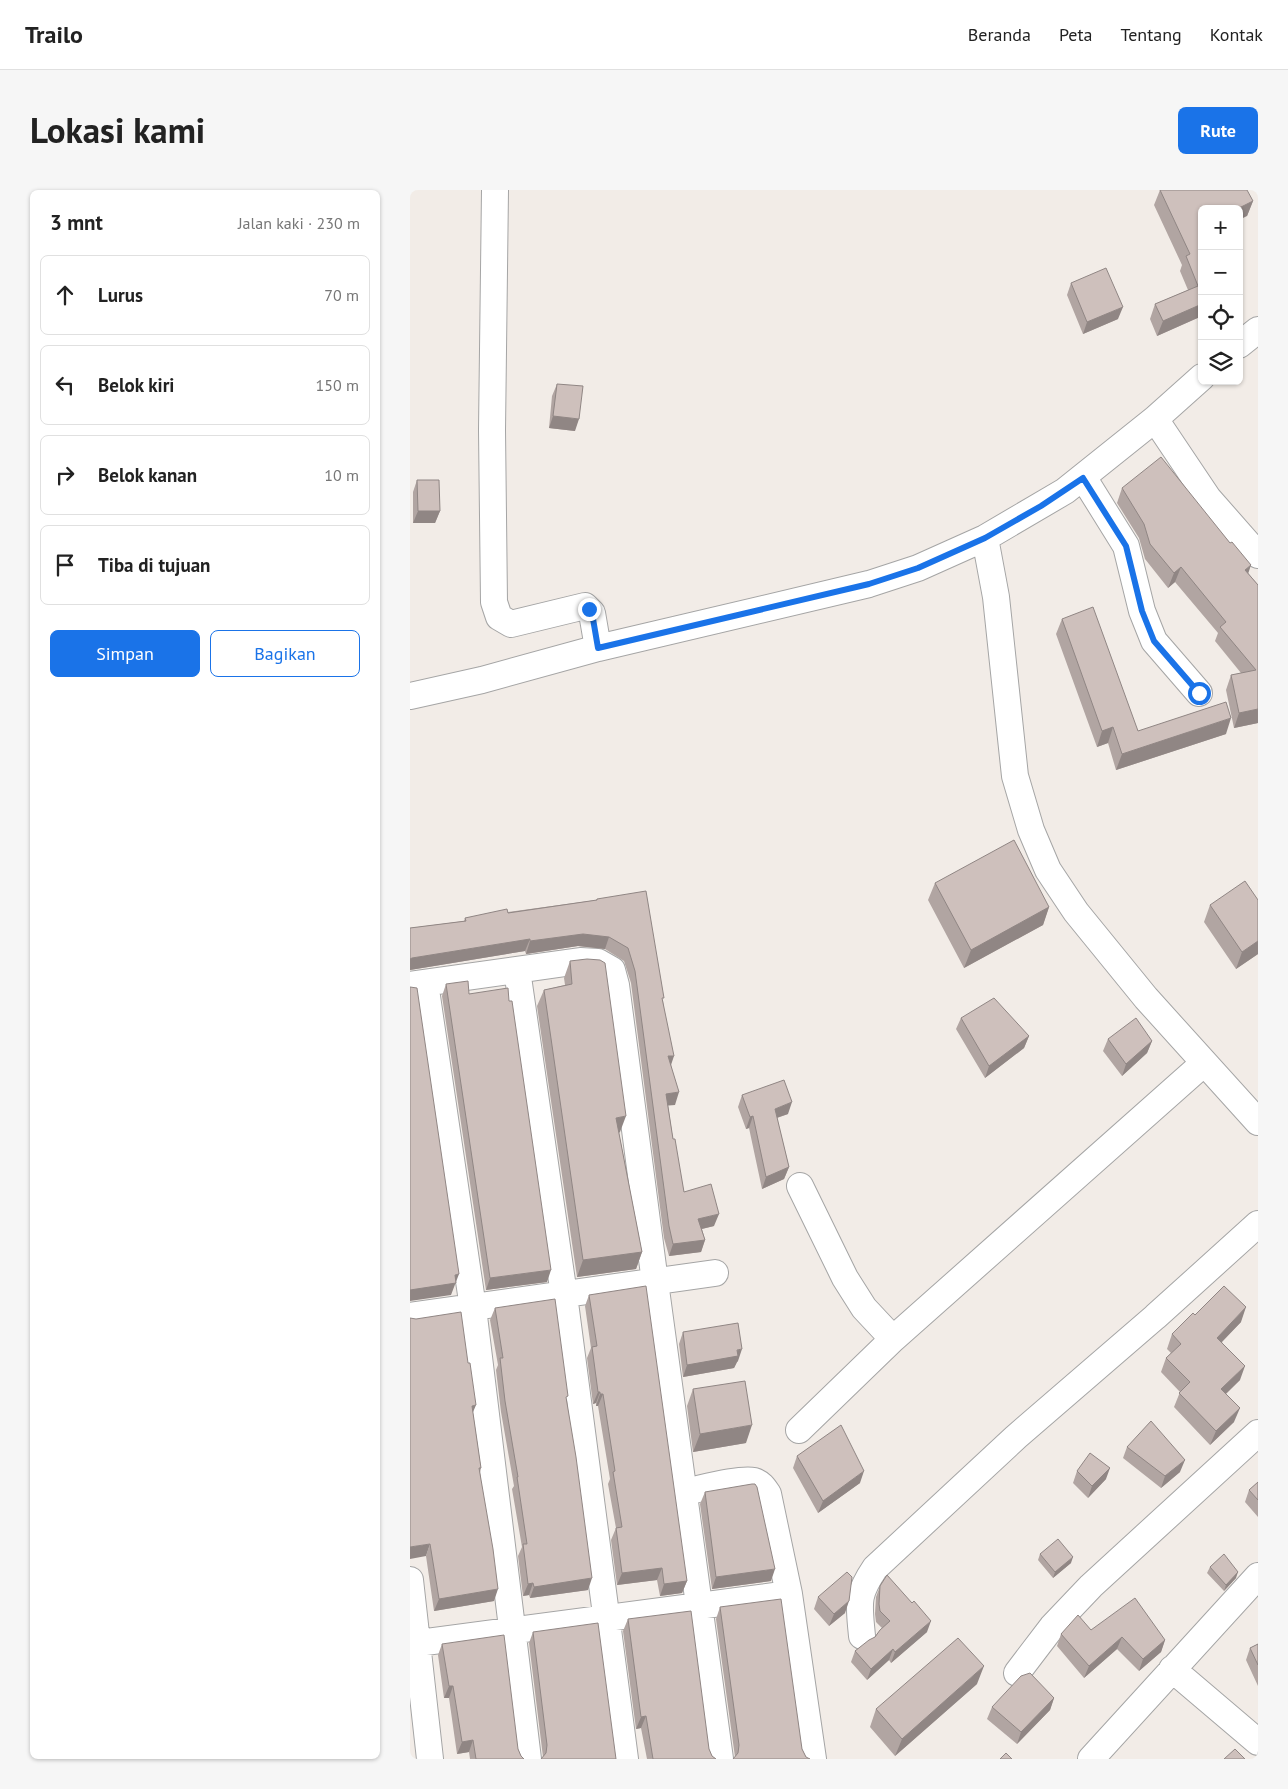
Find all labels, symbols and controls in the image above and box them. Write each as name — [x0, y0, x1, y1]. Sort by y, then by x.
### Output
text: Trailo — [25, 19, 83, 50]
text: Beranda — [968, 23, 1031, 46]
text: Peta — [1059, 23, 1093, 46]
text: Tentang — [1121, 23, 1182, 46]
text: Kontak — [1210, 23, 1263, 46]
text: Lokasi kami — [30, 107, 205, 153]
button: Rute — [1178, 107, 1258, 154]
map controls — [1198, 205, 1243, 385]
button: + — [1198, 205, 1243, 250]
text: 3 mnt — [50, 209, 103, 236]
text: Jalan kaki · 230 m — [238, 213, 360, 233]
button: − — [1198, 250, 1243, 295]
icon: ahead — [51, 281, 79, 309]
text: Lurus — [98, 283, 143, 307]
text: 70 m — [324, 285, 359, 305]
button: locate — [1198, 295, 1243, 340]
button: layers — [1198, 340, 1243, 385]
icon: left — [51, 371, 79, 399]
text: Belok kiri — [98, 373, 174, 397]
text: 150 m — [316, 375, 359, 395]
icon: right — [51, 461, 79, 489]
text: Belok kanan — [98, 463, 197, 487]
text: 10 m — [324, 465, 359, 485]
icon: arrive — [51, 551, 79, 579]
text: Tiba di tujuan — [98, 553, 210, 577]
route end — [578, 598, 601, 621]
button: Simpan — [50, 630, 200, 677]
button: Bagikan — [210, 630, 360, 677]
route start — [1188, 682, 1211, 705]

